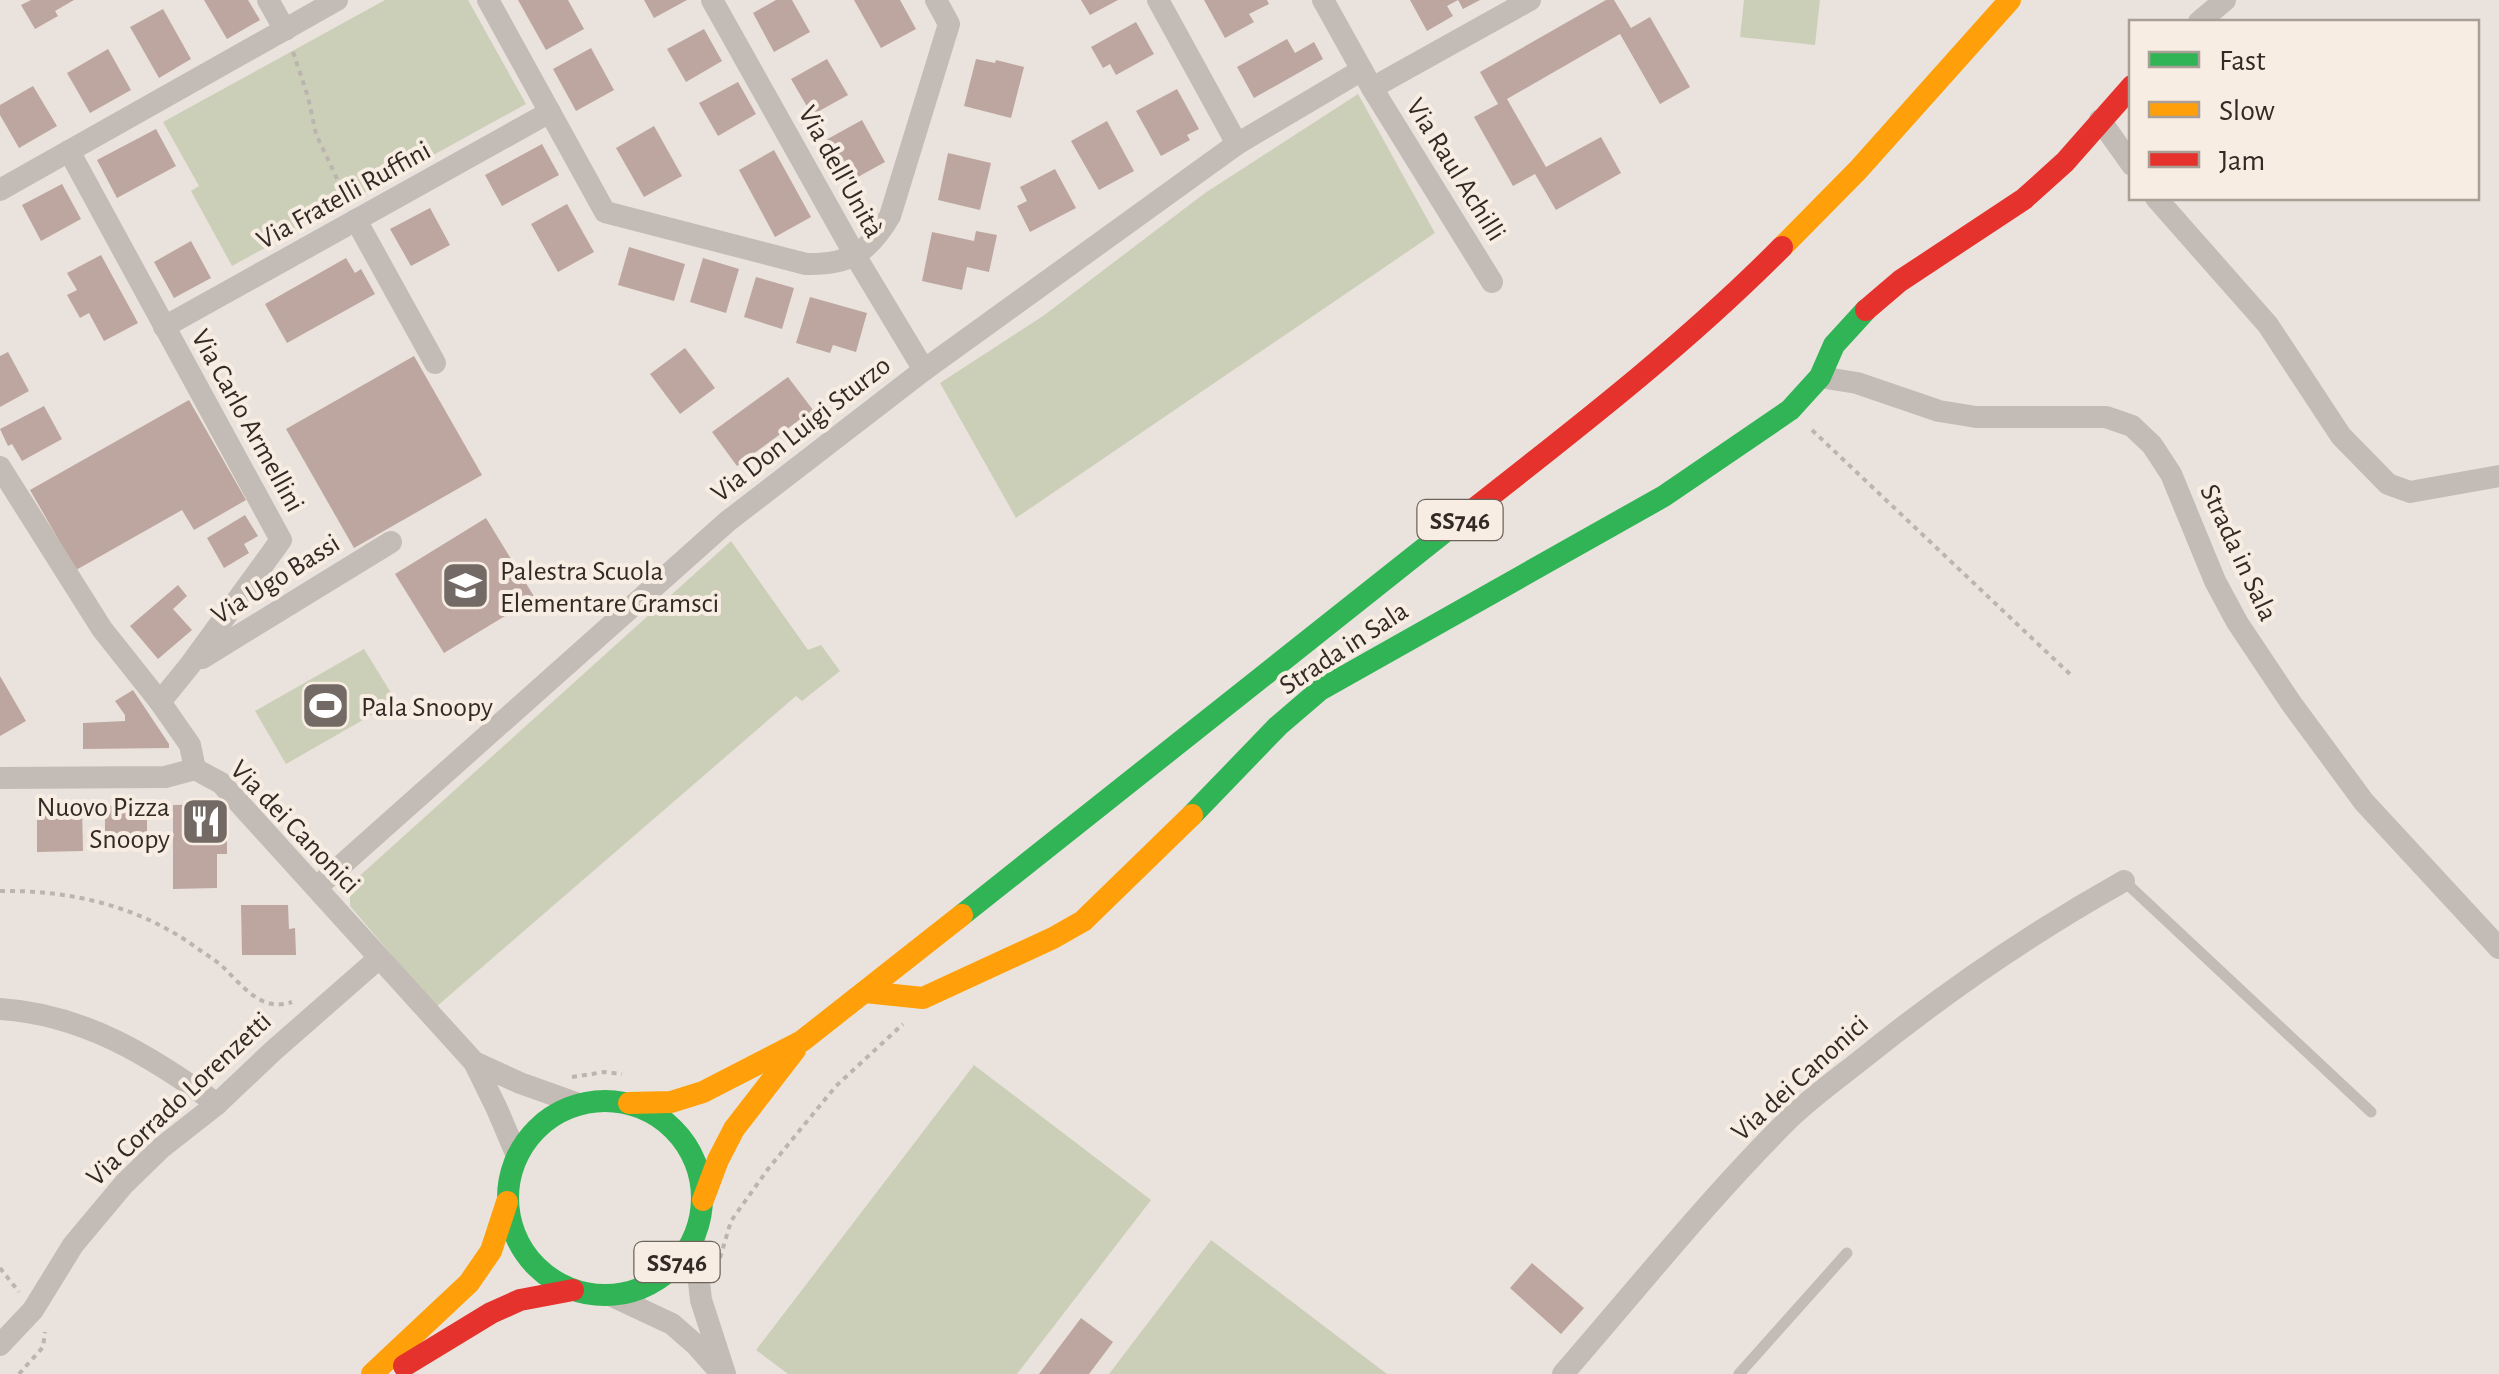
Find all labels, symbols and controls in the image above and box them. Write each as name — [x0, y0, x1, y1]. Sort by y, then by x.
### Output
legend — [2129, 20, 2479, 200]
text: Fast — [2219, 46, 2266, 76]
street label: Via Raul Achilli — [1400, 94, 1510, 246]
text: Slow — [2219, 96, 2275, 126]
street label: Via dell'Unità — [793, 101, 888, 243]
street label: Via Fratelli Ruffini — [252, 137, 436, 255]
text: Jam — [2219, 146, 2265, 176]
street label: Via Carlo Armellini — [186, 325, 309, 517]
street label: Via Don Luigi Sturzo — [707, 351, 896, 508]
street label: Strada in Sala — [2194, 480, 2282, 626]
road number: SS746 — [1418, 500, 1502, 540]
street label: Via Ugo Bassi — [207, 529, 345, 630]
place label: Palestra Scuola Elementare Gramsci — [500, 558, 719, 618]
school or university icon: Palestra Scuola Elementare Gramsci — [439, 560, 491, 612]
street label: Strada in Sala — [1275, 597, 1413, 700]
sports icon: Pala Snoopy — [300, 680, 352, 732]
place label: Pala Snoopy — [361, 694, 493, 722]
street label: Via dei Canonici — [224, 755, 365, 899]
place label: Nuovo Pizza Snoopy — [36, 794, 170, 854]
restaurant icon: Nuovo Pizza Snoopy — [179, 796, 231, 848]
street label: Via Corrado Lorenzetti — [82, 1007, 277, 1192]
street label: Via dei Canonici — [1727, 1010, 1874, 1147]
road number: SS746 — [634, 1242, 720, 1282]

